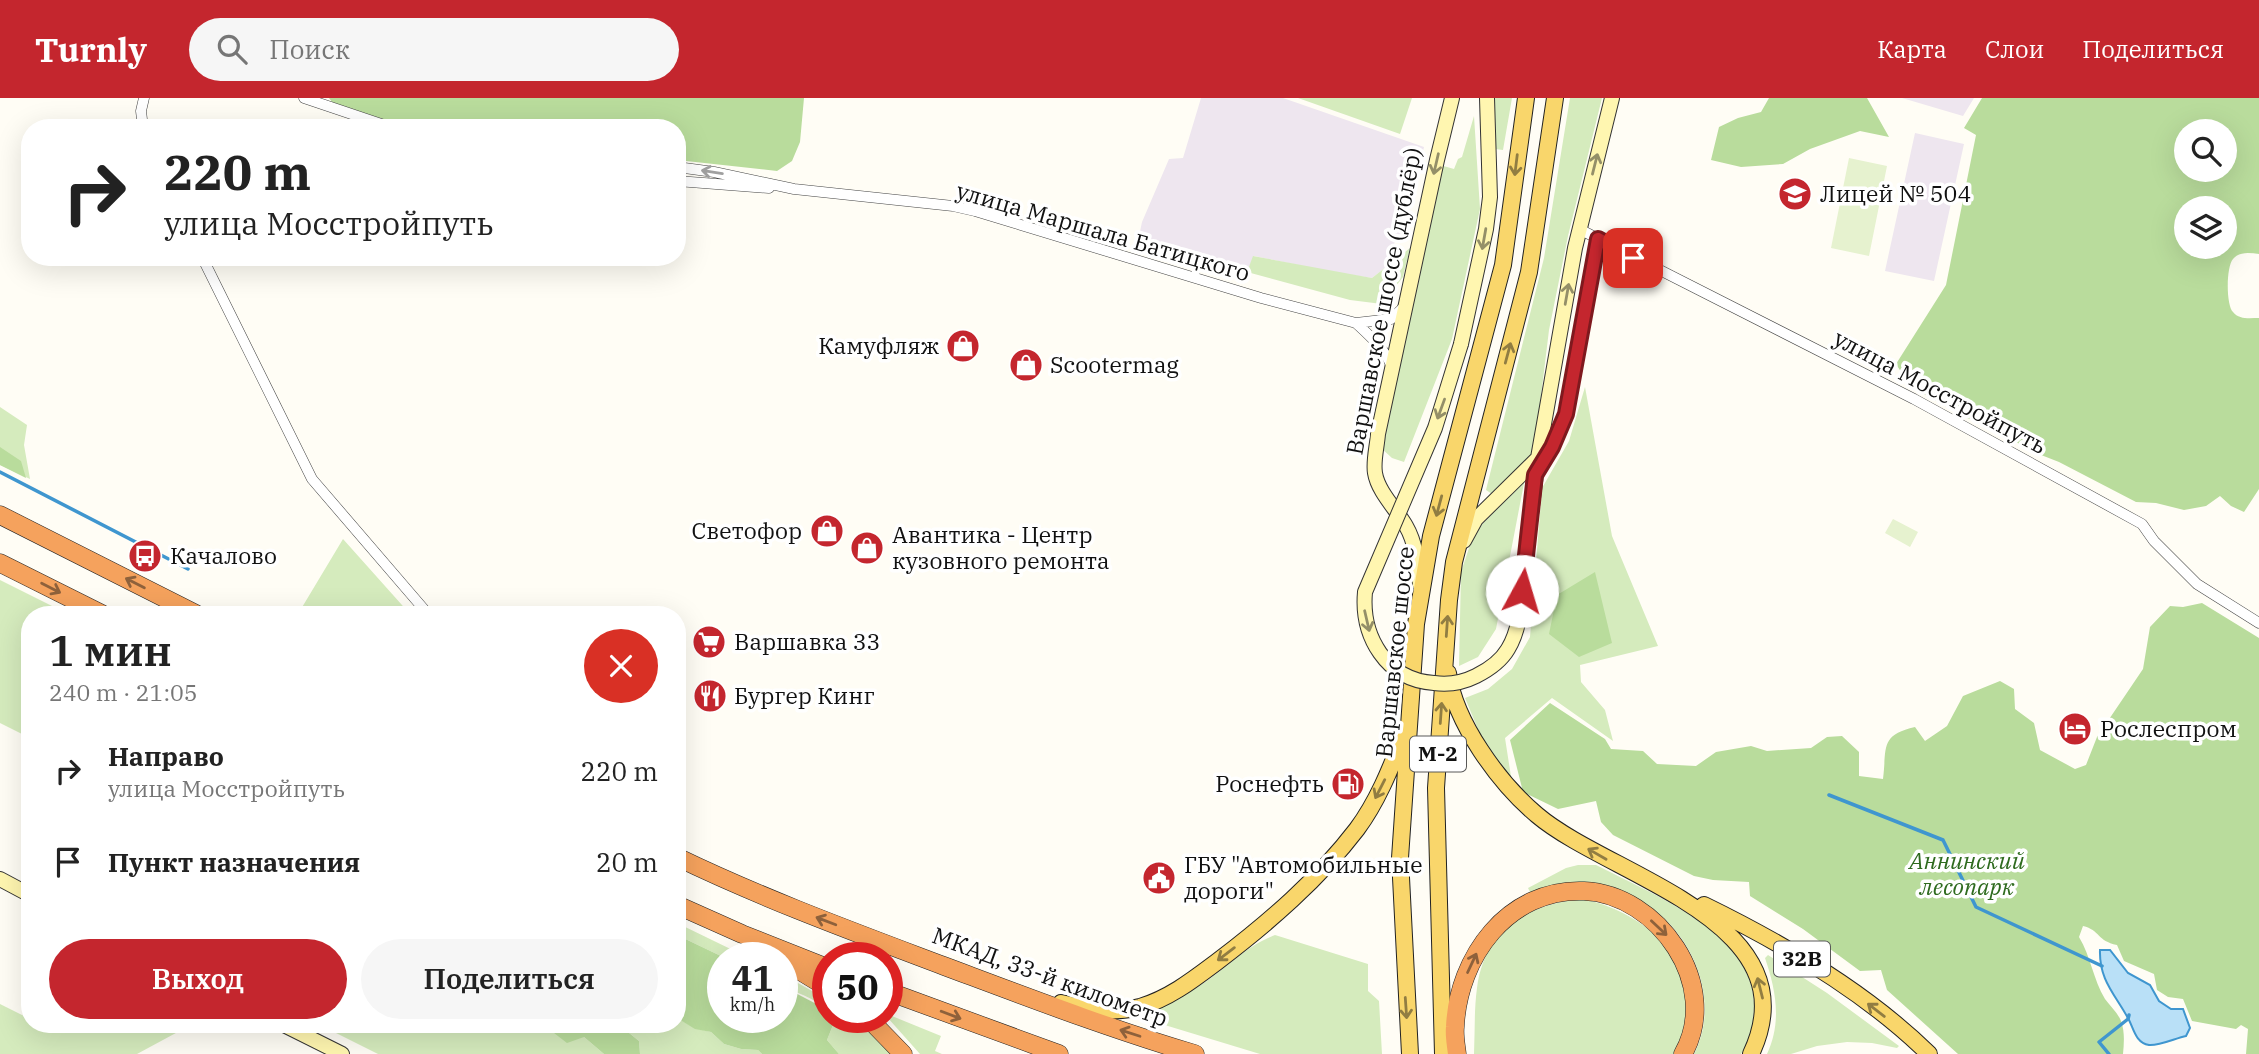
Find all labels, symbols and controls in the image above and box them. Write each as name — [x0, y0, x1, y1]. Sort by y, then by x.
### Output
search box — [189, 18, 679, 81]
text: Turnly — [35, 28, 147, 71]
icon: search — [213, 30, 251, 68]
text: Поиск — [269, 32, 350, 66]
text: Карта — [1877, 33, 1947, 65]
text: Слои — [1985, 33, 2044, 65]
text: Поделиться — [2082, 33, 2224, 65]
map controls — [2174, 119, 2237, 259]
button: search — [2174, 119, 2237, 182]
text: 220 m — [164, 140, 311, 203]
street label: Варшавское шоссе (дублёр) — [1338, 144, 1428, 457]
icon: right — [49, 147, 140, 238]
one-way arrow — [1429, 152, 1442, 175]
one-way arrow — [1589, 153, 1602, 176]
one-way arrow — [1509, 154, 1522, 176]
one-way arrow — [701, 165, 724, 178]
street label: улица Маршала Батицкого — [953, 175, 1254, 287]
school or university icon: Лицей № 504 — [1776, 175, 1814, 213]
place label: Лицей № 504 — [1820, 178, 1971, 208]
button: layers — [2174, 196, 2237, 259]
text: улица Мосстройпуть — [164, 202, 494, 244]
one-way arrow — [1477, 227, 1490, 250]
pin — [1603, 228, 1663, 288]
icon: arrive — [1614, 239, 1652, 277]
one-way arrow — [1560, 283, 1574, 306]
street label: улица Мосстройпуть — [1829, 322, 2052, 460]
shop icon: Камуфляж — [944, 327, 982, 365]
place label: Камуфляж — [818, 330, 940, 360]
one-way arrow — [1502, 342, 1515, 365]
shop icon: Scootermag — [1007, 346, 1045, 384]
place label: Scootermag — [1050, 349, 1179, 379]
one-way arrow — [1434, 398, 1446, 420]
one-way arrow — [1432, 495, 1445, 517]
shop icon: Светофор — [808, 512, 846, 550]
place label: Светофор — [691, 515, 802, 545]
place label: Авантика - Центр кузовного ремонта — [892, 519, 1110, 575]
shop icon: Авантика - Центр кузовного ремонта — [848, 529, 886, 567]
bus stop icon: Качалово — [126, 537, 164, 575]
place label: Качалово — [170, 540, 277, 570]
street label: Варшавское шоссе — [1368, 545, 1420, 759]
position arrow — [1485, 554, 1559, 628]
one-way arrow — [125, 576, 146, 590]
one-way arrow — [40, 582, 61, 596]
one-way arrow — [1360, 609, 1374, 632]
one-way arrow — [1441, 615, 1454, 638]
text: 1 мин — [49, 623, 172, 678]
supermarket icon: Варшавка 33 — [690, 623, 728, 661]
place label: Варшавка 33 — [734, 626, 880, 656]
button: close — [584, 629, 658, 703]
text: 240 m · 21:05 — [49, 677, 198, 707]
restaurant icon: Бургер Кинг — [691, 677, 729, 715]
place label: Бургер Кинг — [734, 680, 875, 710]
one-way arrow — [1435, 703, 1448, 725]
hotel icon: Рослеспром — [2056, 710, 2094, 748]
place label: Рослеспром — [2100, 713, 2237, 743]
road number: М-2 — [1410, 736, 1466, 772]
text: Направо — [108, 739, 224, 773]
icon: right — [49, 752, 87, 790]
text: 220 m — [580, 754, 658, 788]
fuel station icon: Роснефть — [1329, 765, 1367, 803]
place label: Роснефть — [1215, 768, 1324, 798]
text: улица Мосстройпуть — [108, 773, 345, 803]
one-way arrow — [1373, 779, 1387, 799]
icon: arrive — [49, 843, 87, 881]
text: Пункт назначения — [108, 845, 360, 879]
text: 20 m — [596, 845, 658, 879]
park label: Аннинский лесопарк — [1907, 845, 2025, 901]
one-way arrow — [1588, 847, 1608, 861]
place label: ГБУ "Автомобильные дороги" — [1184, 849, 1423, 905]
public building icon: ГБУ "Автомобильные дороги" — [1140, 859, 1178, 897]
one-way arrow — [815, 914, 837, 927]
street label: МКАД, 33-й километр — [929, 920, 1172, 1033]
one-way arrow — [1650, 920, 1668, 936]
button: Выход — [49, 939, 347, 1019]
button: Поделиться — [361, 939, 658, 1019]
speed limit sign: 50 — [812, 942, 903, 1033]
road number: 32B — [1774, 942, 1830, 976]
one-way arrow — [1217, 947, 1236, 962]
one-way arrow — [1465, 953, 1479, 974]
text: 41 — [731, 955, 774, 1001]
one-way arrow — [1753, 977, 1766, 1000]
text: km/h — [730, 993, 775, 1016]
one-way arrow — [1400, 996, 1413, 1019]
one-way arrow — [1868, 1003, 1886, 1018]
one-way arrow — [940, 1009, 962, 1022]
one-way arrow — [1120, 1026, 1142, 1038]

